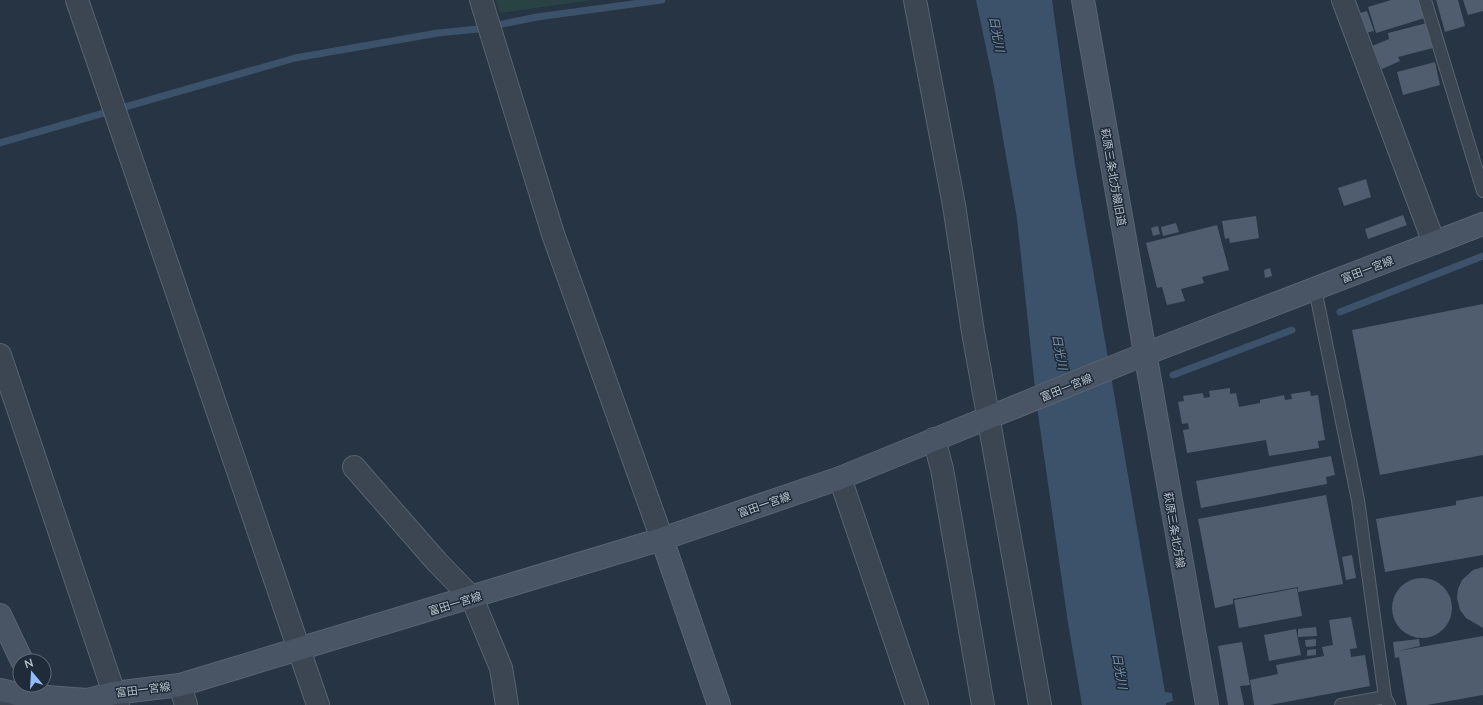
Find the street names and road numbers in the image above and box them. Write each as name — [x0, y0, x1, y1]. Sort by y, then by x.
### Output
street label: 萩原三条北方線旧道 — [1099, 127, 1129, 227]
street label: 富田一宮線 — [1339, 253, 1395, 285]
street label: 富田一宮線 — [1038, 371, 1094, 403]
street label: 富田一宮線 — [736, 489, 792, 519]
street label: 萩原三条北方線 — [1162, 491, 1188, 569]
street label: 富田一宮線 — [427, 589, 483, 617]
street label: 富田一宮線 — [115, 679, 171, 699]

